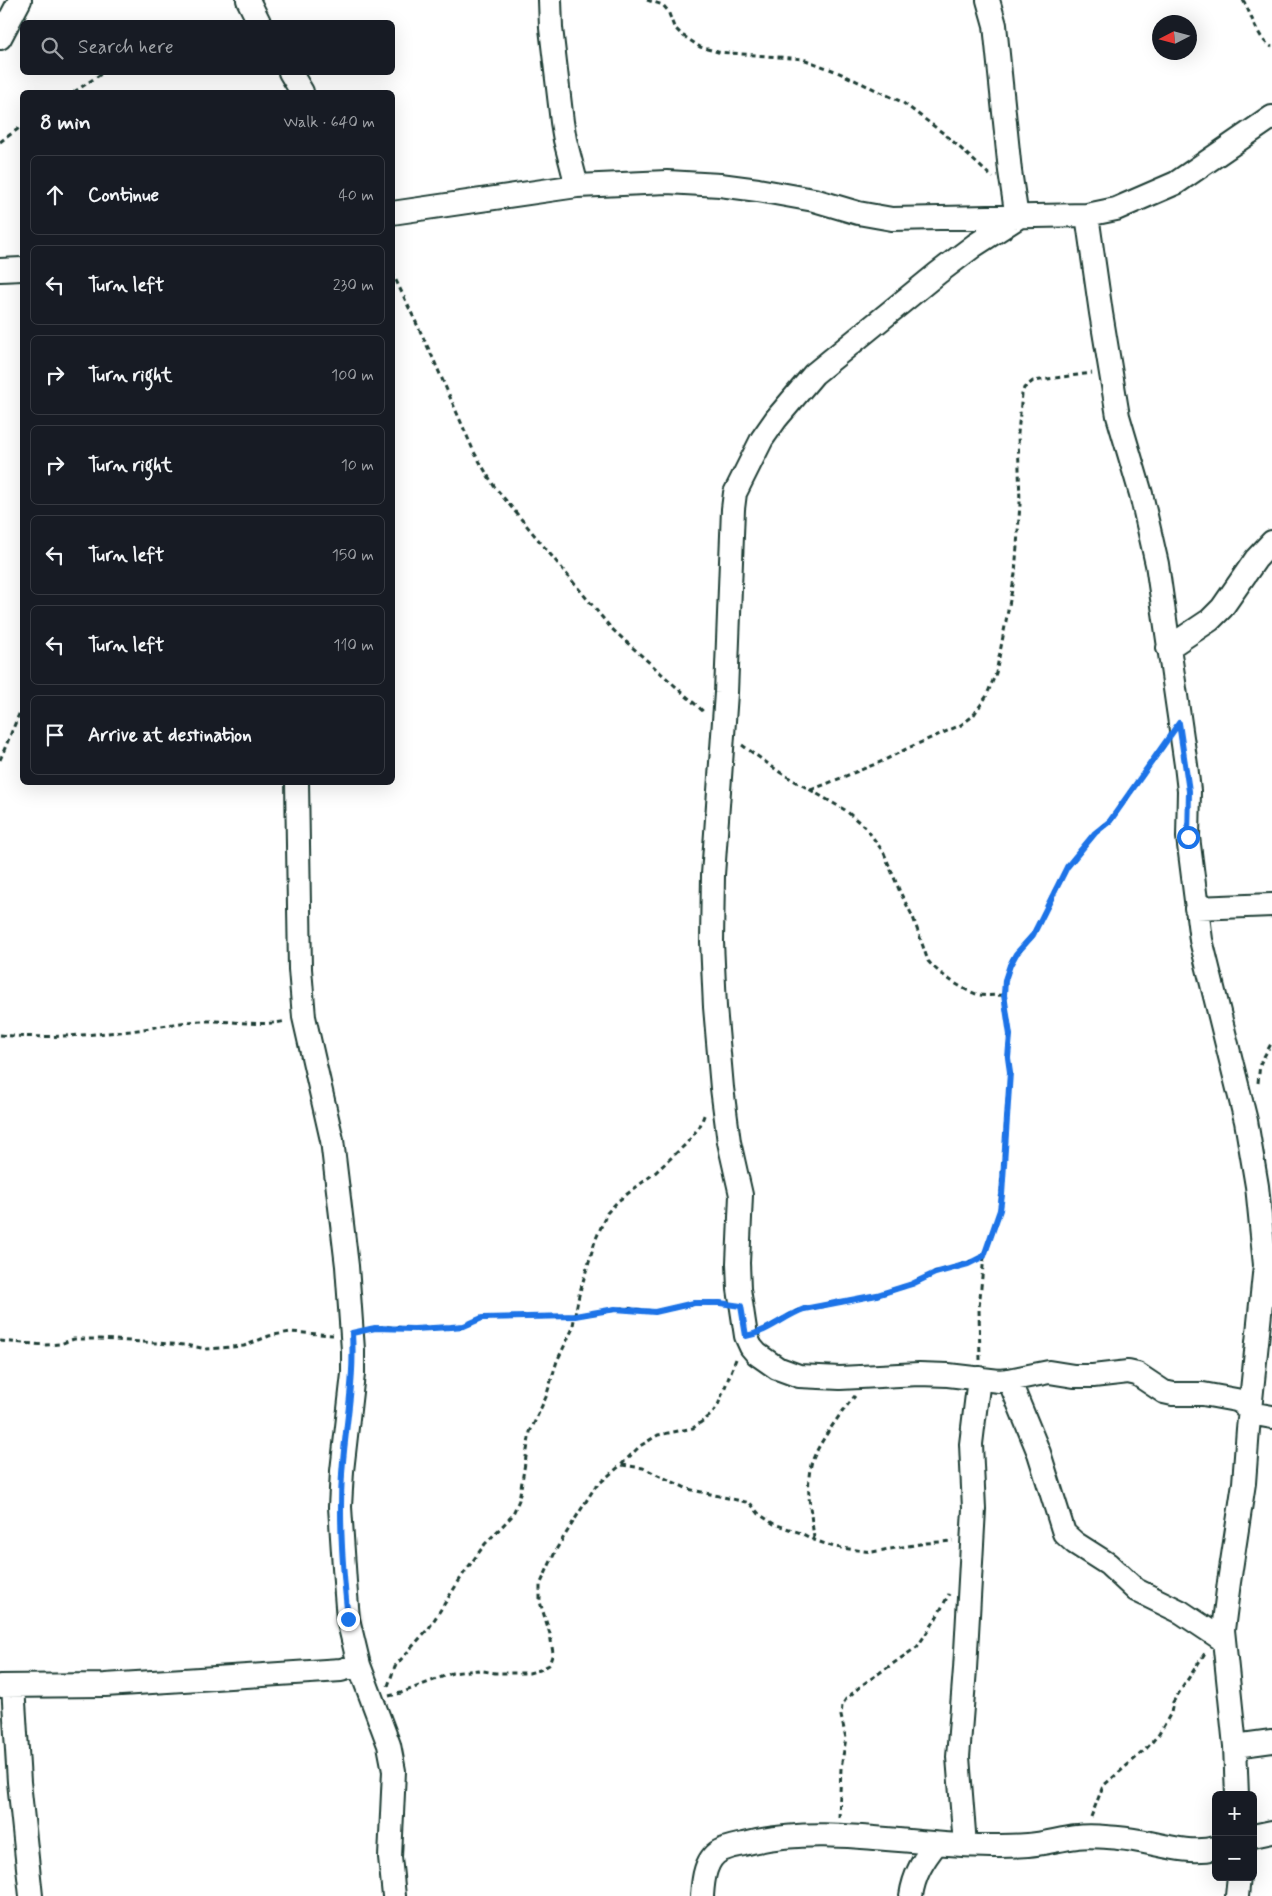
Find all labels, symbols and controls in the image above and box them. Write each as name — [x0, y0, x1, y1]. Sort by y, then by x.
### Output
north arrow — [1152, 15, 1197, 60]
search box — [20, 20, 395, 75]
icon: search — [38, 34, 66, 62]
text: Search here — [78, 35, 174, 60]
text: 8 min — [40, 109, 91, 137]
text: Walk · 640 m — [284, 112, 375, 133]
icon: ahead — [41, 181, 69, 209]
text: Continue — [88, 183, 159, 208]
text: 40 m — [338, 185, 374, 206]
icon: left — [41, 271, 69, 299]
text: Turn left — [88, 273, 164, 298]
text: 230 m — [333, 275, 374, 296]
icon: right — [41, 361, 69, 389]
text: Turn right — [88, 363, 172, 388]
text: 100 m — [331, 365, 374, 386]
icon: right — [41, 451, 69, 479]
text: Turn right — [88, 453, 172, 478]
text: 10 m — [341, 455, 374, 476]
icon: left — [41, 541, 69, 569]
text: Turn left — [88, 543, 164, 568]
text: 150 m — [332, 545, 374, 566]
icon: left — [41, 631, 69, 659]
text: Turn left — [88, 633, 164, 658]
text: 110 m — [333, 635, 374, 656]
icon: arrive — [41, 721, 69, 749]
text: Arrive at destination — [88, 723, 252, 748]
route start — [1177, 826, 1200, 849]
route end — [337, 1608, 360, 1631]
map controls — [1212, 1791, 1257, 1881]
button: + — [1212, 1791, 1257, 1836]
button: − — [1212, 1836, 1257, 1881]

